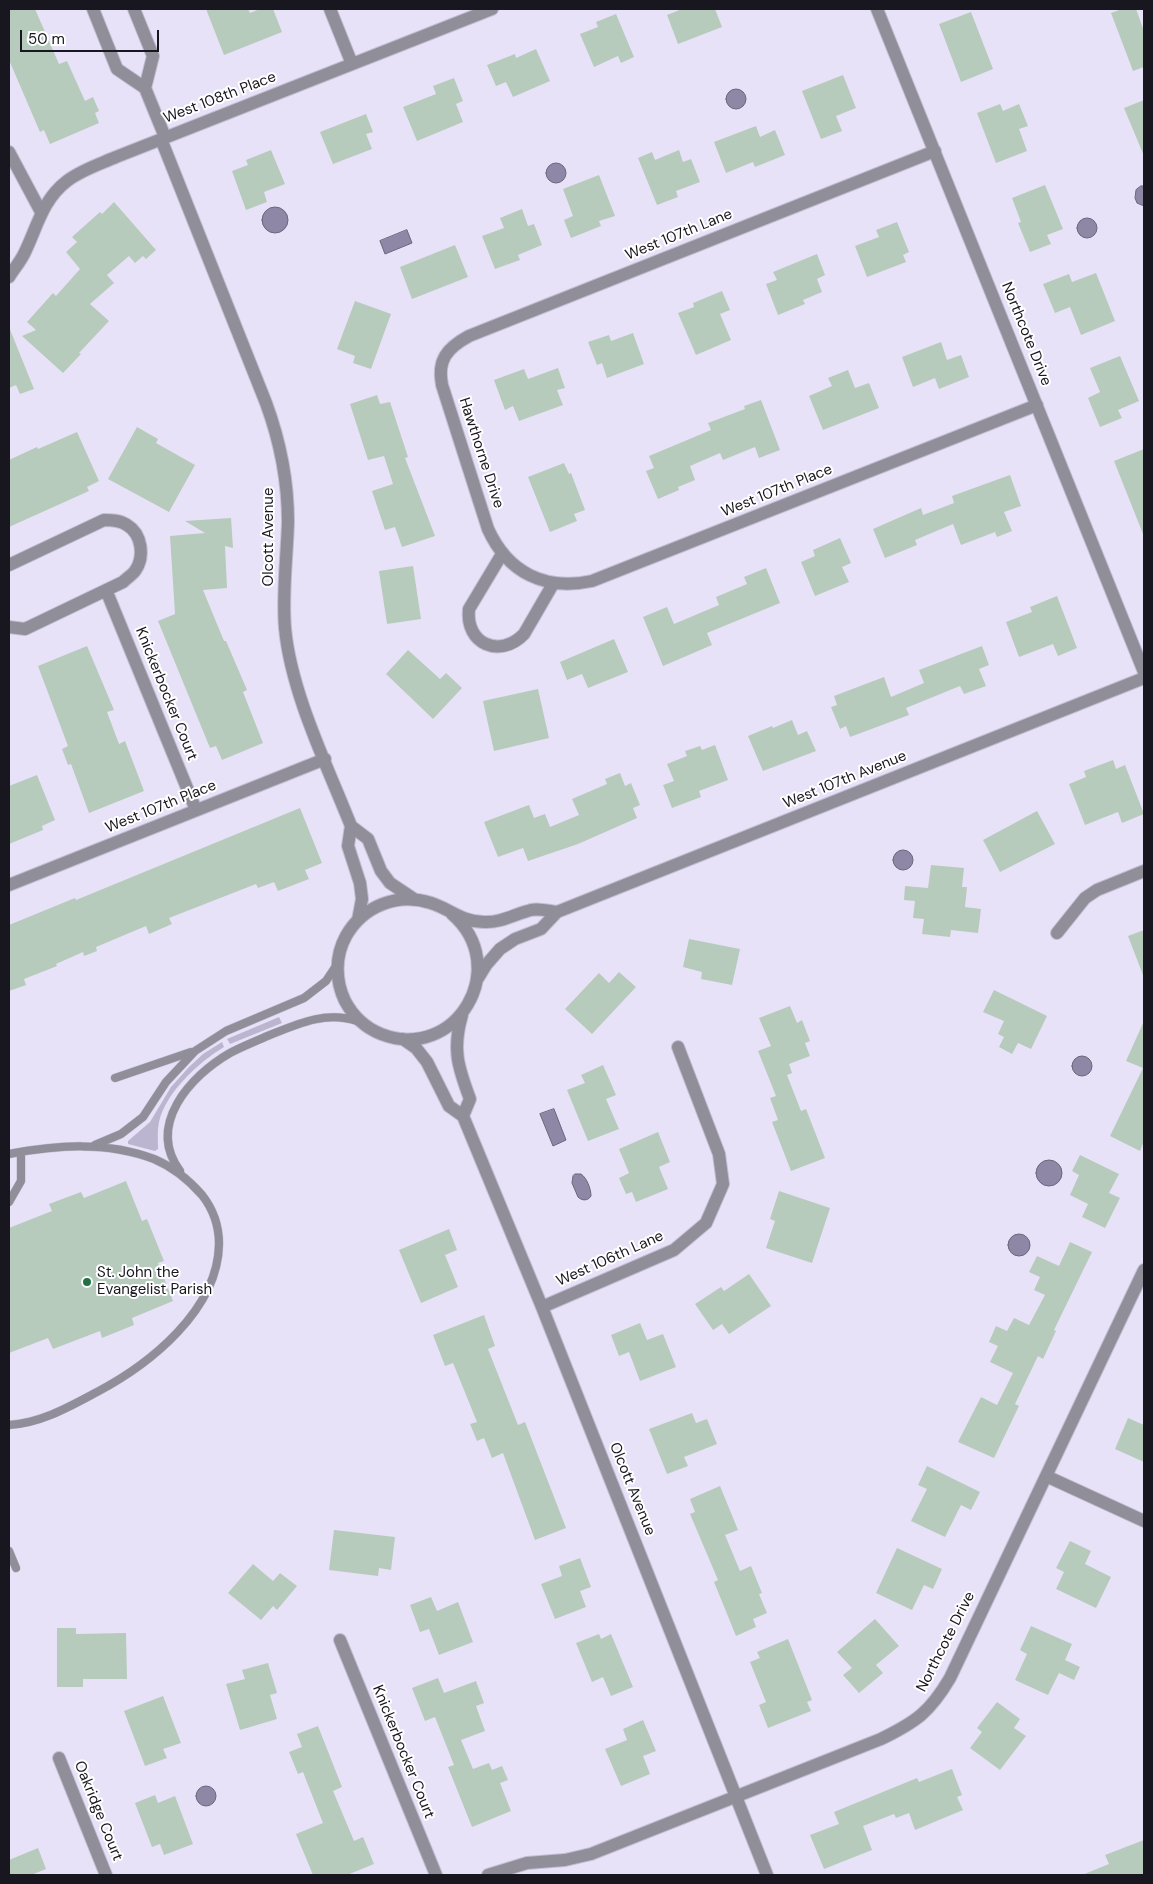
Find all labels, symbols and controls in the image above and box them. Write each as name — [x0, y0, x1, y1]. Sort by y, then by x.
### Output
scale bar — [22, 20, 161, 52]
text: 50 m — [28, 29, 65, 49]
street label: West 108th Place — [161, 68, 279, 128]
street label: West 107th Lane — [623, 205, 735, 265]
street label: Northcote Drive — [997, 280, 1055, 388]
street label: Hawthorne Drive — [455, 395, 507, 511]
street label: West 107th Place — [719, 461, 835, 521]
street label: Olcott Avenue — [260, 488, 278, 586]
street label: Knickerbocker Court — [131, 625, 201, 763]
street label: West 107th Avenue — [781, 747, 909, 813]
street label: West 107th Place — [103, 777, 219, 837]
street label: West 106th Lane — [554, 1227, 666, 1291]
place label: St. John the Evangelist Parish — [97, 1264, 212, 1299]
marker: St. John the Evangelist Parish — [81, 1276, 93, 1288]
street label: Olcott Avenue — [605, 1440, 659, 1538]
street label: Northcote Drive — [913, 1589, 979, 1695]
street label: Knickerbocker Court — [368, 1683, 438, 1821]
street label: Oakridge Court — [70, 1758, 126, 1864]

